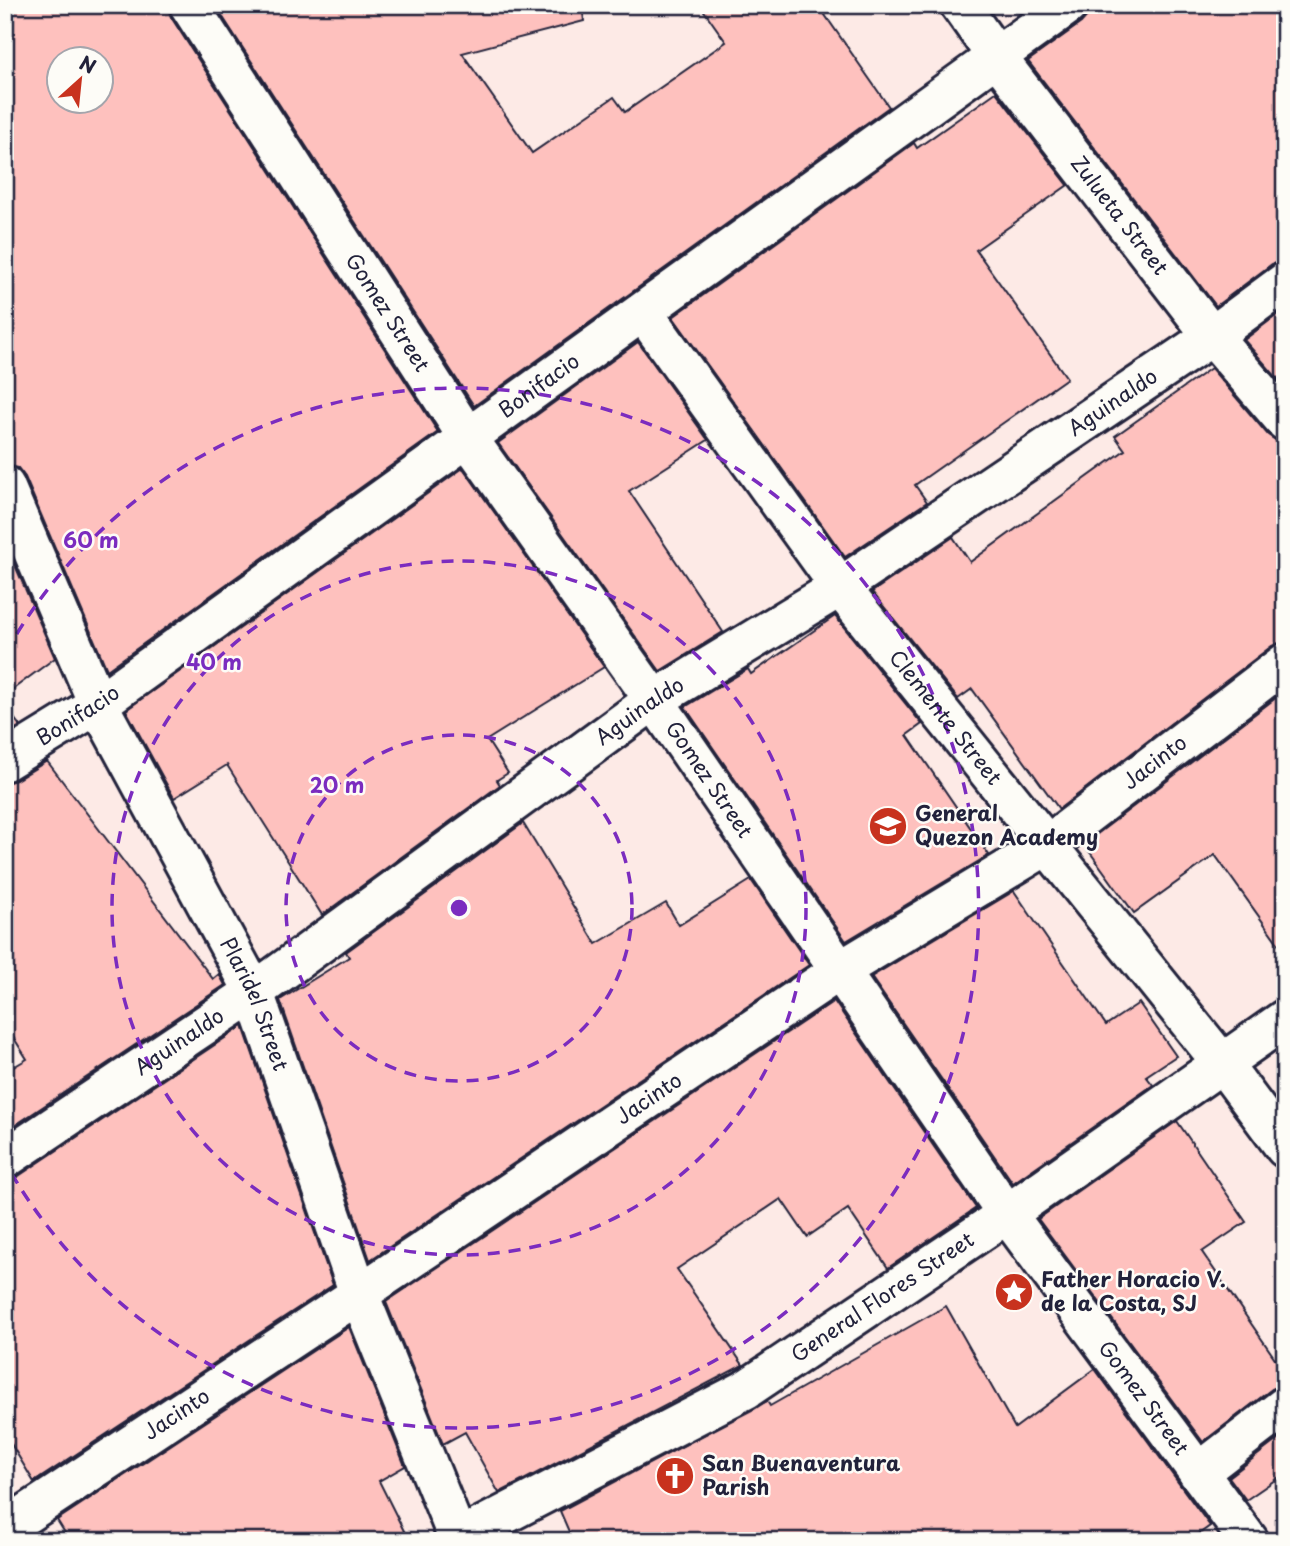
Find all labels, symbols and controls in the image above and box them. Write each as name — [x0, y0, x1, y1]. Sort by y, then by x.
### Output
north arrow — [46, 46, 116, 116]
text: N — [75, 48, 101, 80]
street label: Zulueta Street — [1064, 148, 1177, 281]
street label: Gomez Street — [339, 246, 439, 377]
street label: Bonifacio — [491, 344, 585, 425]
street label: Aguinaldo — [1061, 359, 1163, 443]
text: 60 m — [63, 523, 119, 555]
street label: Clemente Street — [882, 642, 1011, 791]
text: 40 m — [186, 645, 242, 677]
street label: Aguinaldo — [588, 668, 689, 752]
street label: Bonifacio — [29, 676, 125, 752]
street label: Gomez Street — [659, 714, 762, 844]
street label: Jacinto — [1115, 726, 1193, 796]
text: 20 m — [310, 768, 364, 800]
place label: General Quezon Academy — [915, 796, 1098, 852]
school or university icon: General Quezon Academy — [867, 805, 909, 847]
centre of rings — [447, 896, 471, 920]
street label: Plaridel Street — [213, 931, 298, 1075]
street label: Aguinaldo — [127, 999, 230, 1082]
street label: Jacinto — [608, 1063, 688, 1131]
street label: General Flores Street — [784, 1223, 980, 1369]
place label: Father Horacio V. de la Costa, SJ — [1041, 1262, 1226, 1318]
place icon: Father Horacio V. de la Costa, SJ — [993, 1271, 1035, 1313]
street label: Gomez Street — [1092, 1333, 1198, 1461]
street label: Jacinto — [136, 1379, 215, 1446]
place label: San Buenaventura Parish — [702, 1446, 901, 1502]
church icon: San Buenaventura Parish — [654, 1455, 696, 1497]

